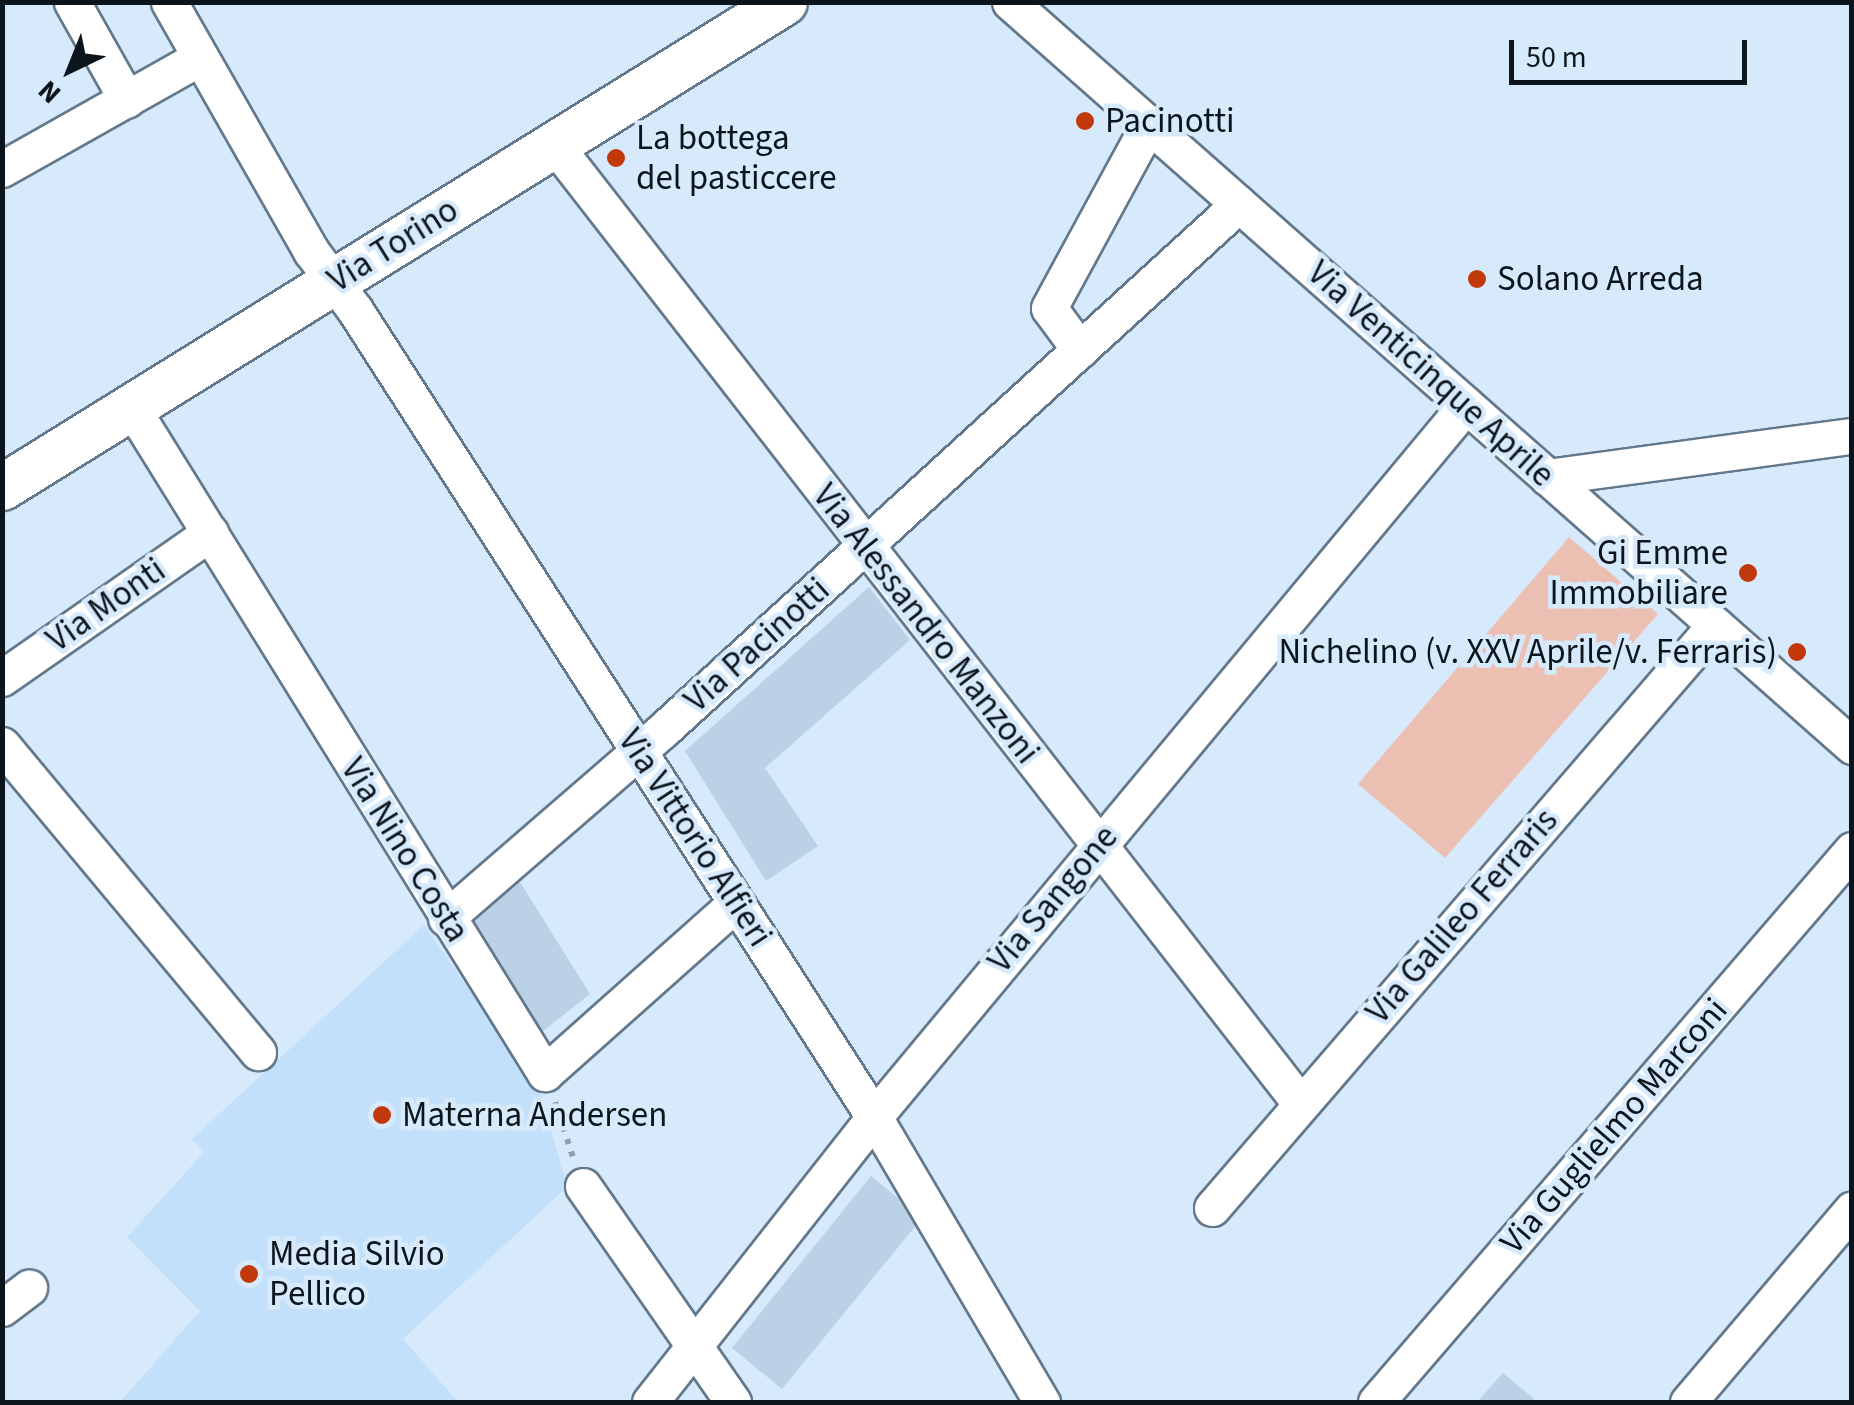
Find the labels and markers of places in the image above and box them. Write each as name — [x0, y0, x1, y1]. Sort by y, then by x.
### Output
place label: Pacinotti — [1105, 100, 1235, 142]
marker: Pacinotti — [1074, 110, 1096, 132]
place label: La bottega del pasticcere — [636, 117, 837, 199]
marker: La bottega del pasticcere — [605, 147, 627, 169]
place label: Solano Arreda — [1497, 258, 1704, 300]
marker: Solano Arreda — [1466, 268, 1488, 290]
place label: Gi Emme Immobiliare — [1550, 532, 1728, 614]
marker: Gi Emme Immobiliare — [1737, 562, 1759, 584]
place label: Nichelino (v. XXV Aprile/v. Ferraris) — [1278, 631, 1777, 673]
marker: Nichelino (v. XXV Aprile/v. Ferraris) — [1786, 641, 1808, 663]
place label: Materna Andersen — [402, 1094, 667, 1136]
marker: Materna Andersen — [371, 1104, 393, 1126]
place label: Media Silvio Pellico — [269, 1233, 445, 1315]
marker: Media Silvio Pellico — [238, 1263, 260, 1285]

